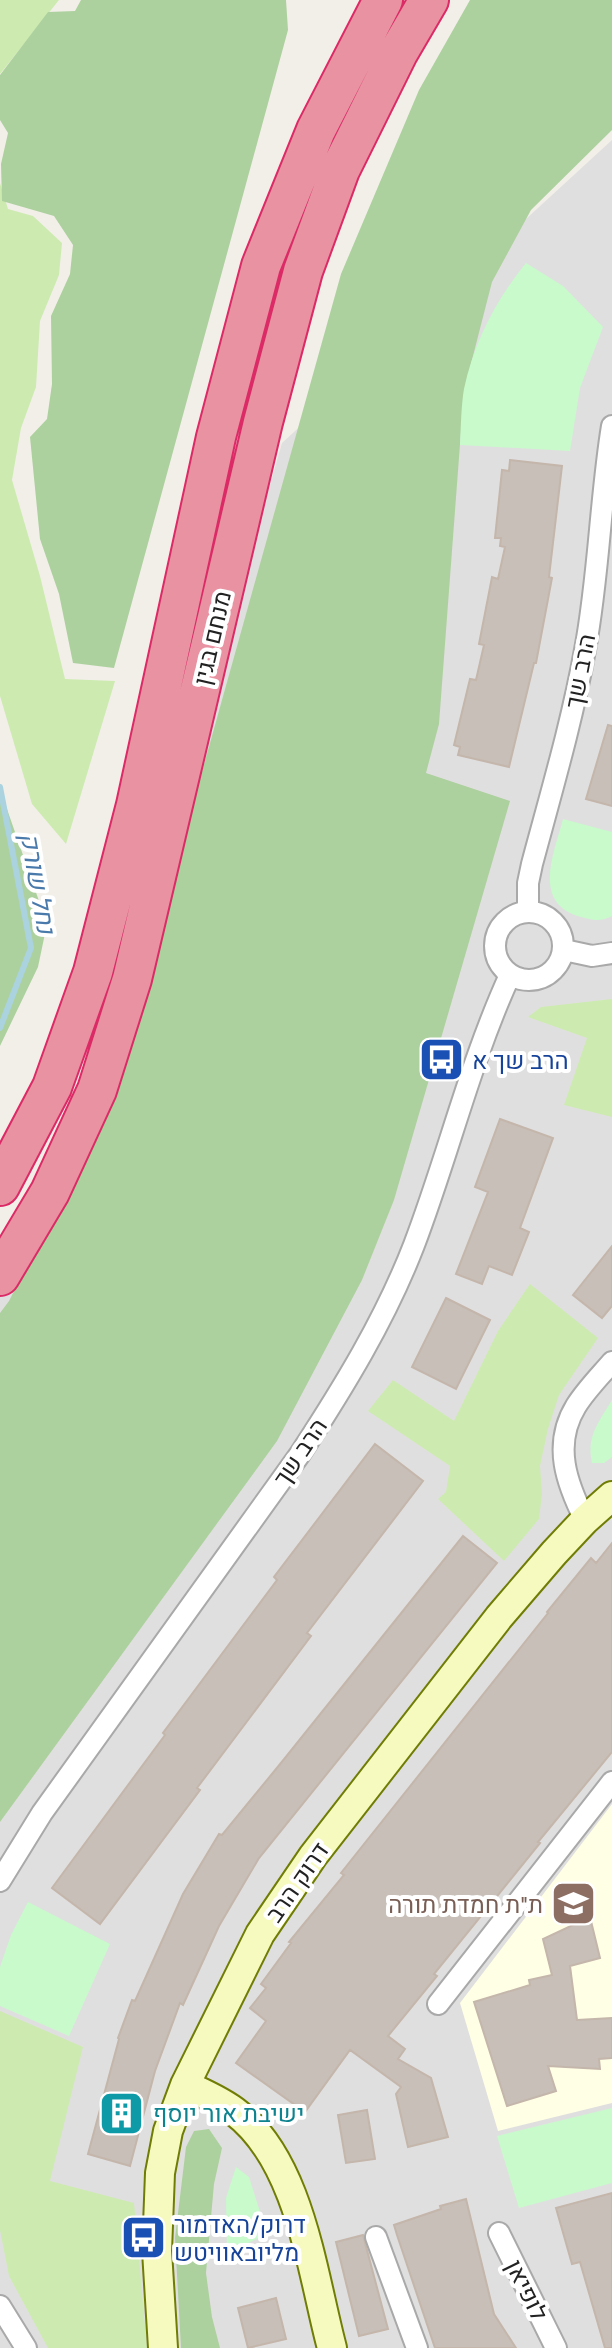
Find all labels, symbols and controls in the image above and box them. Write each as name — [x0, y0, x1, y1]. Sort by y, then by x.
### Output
street label: מנחם בגין — [187, 588, 237, 688]
street label: הרב שך — [559, 631, 601, 711]
water label: נחל שורק — [13, 830, 63, 938]
bus stop icon: הרב שך א — [417, 1036, 465, 1084]
place label: הרב שך א — [472, 1046, 569, 1075]
street label: הרב שך — [267, 1413, 333, 1491]
street label: דרוק הרב — [259, 1837, 335, 1927]
school or university icon: ת"ת חמדת תורה — [550, 1880, 598, 1928]
place label: ת"ת חמדת תורה — [388, 1890, 543, 1919]
building icon: ישיבת אור יוסף — [98, 2089, 146, 2137]
place label: ישיבת אור יוסף — [153, 2099, 304, 2128]
place label: דרוק/האדמור מליובאוויטש — [174, 2210, 306, 2267]
bus stop icon: דרוק/האדמור מליובאוויטש — [119, 2214, 167, 2262]
street label: לופיאן — [500, 2255, 554, 2325]

